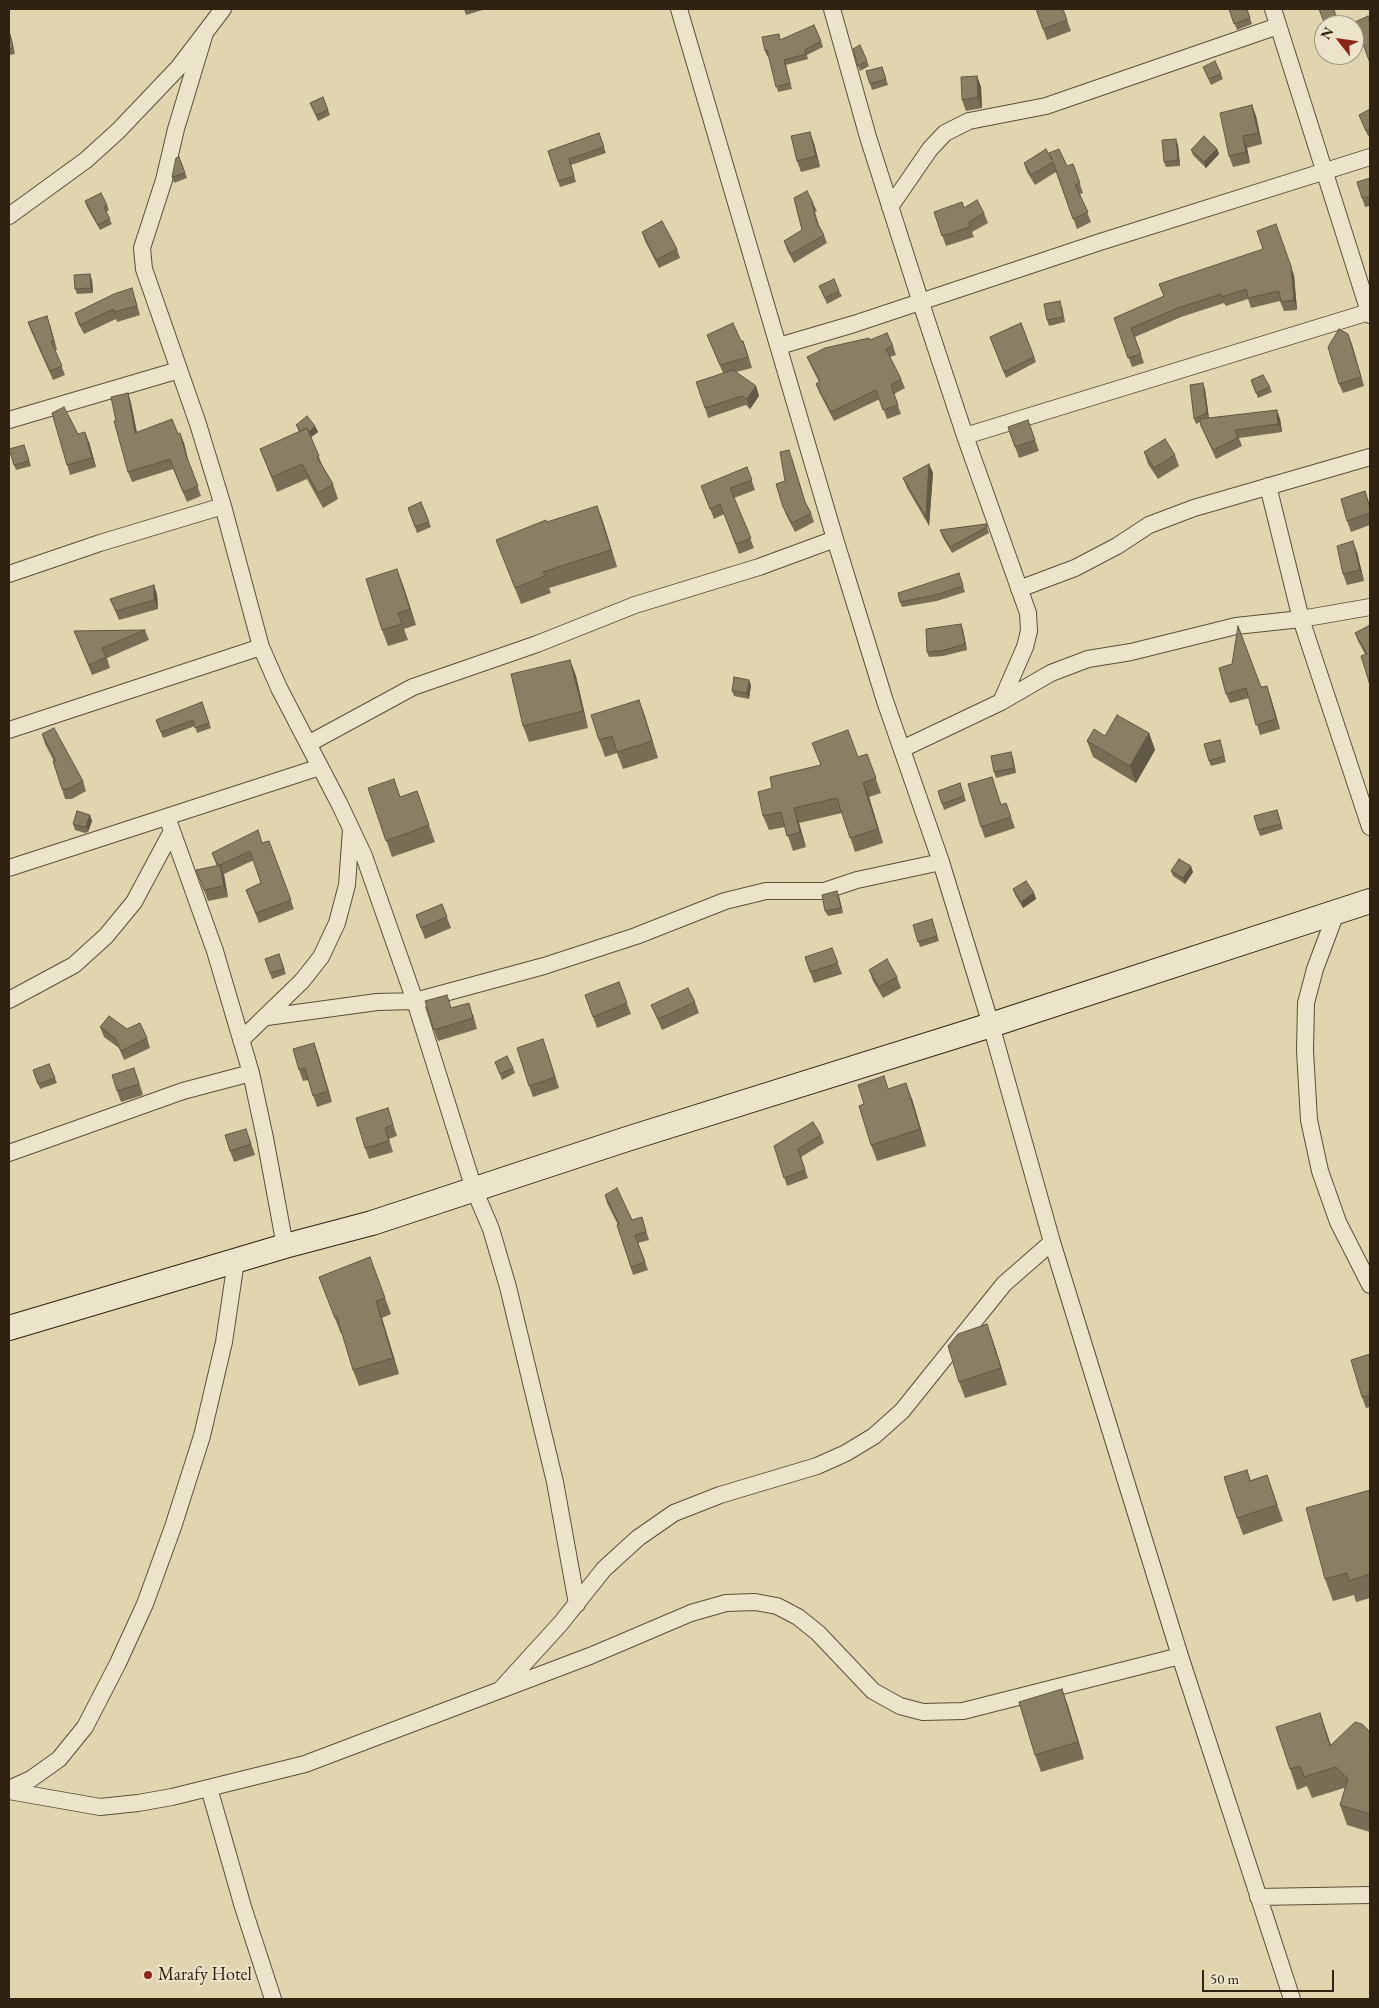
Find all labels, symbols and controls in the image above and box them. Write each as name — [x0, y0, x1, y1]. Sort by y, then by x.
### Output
north arrow — [1314, 15, 1364, 65]
text: N — [1316, 24, 1337, 42]
scale bar — [1204, 1960, 1336, 1992]
place label: Marafy Hotel — [158, 1964, 252, 1986]
marker: Marafy Hotel — [142, 1969, 154, 1981]
text: 50 m — [1210, 1969, 1239, 1988]

